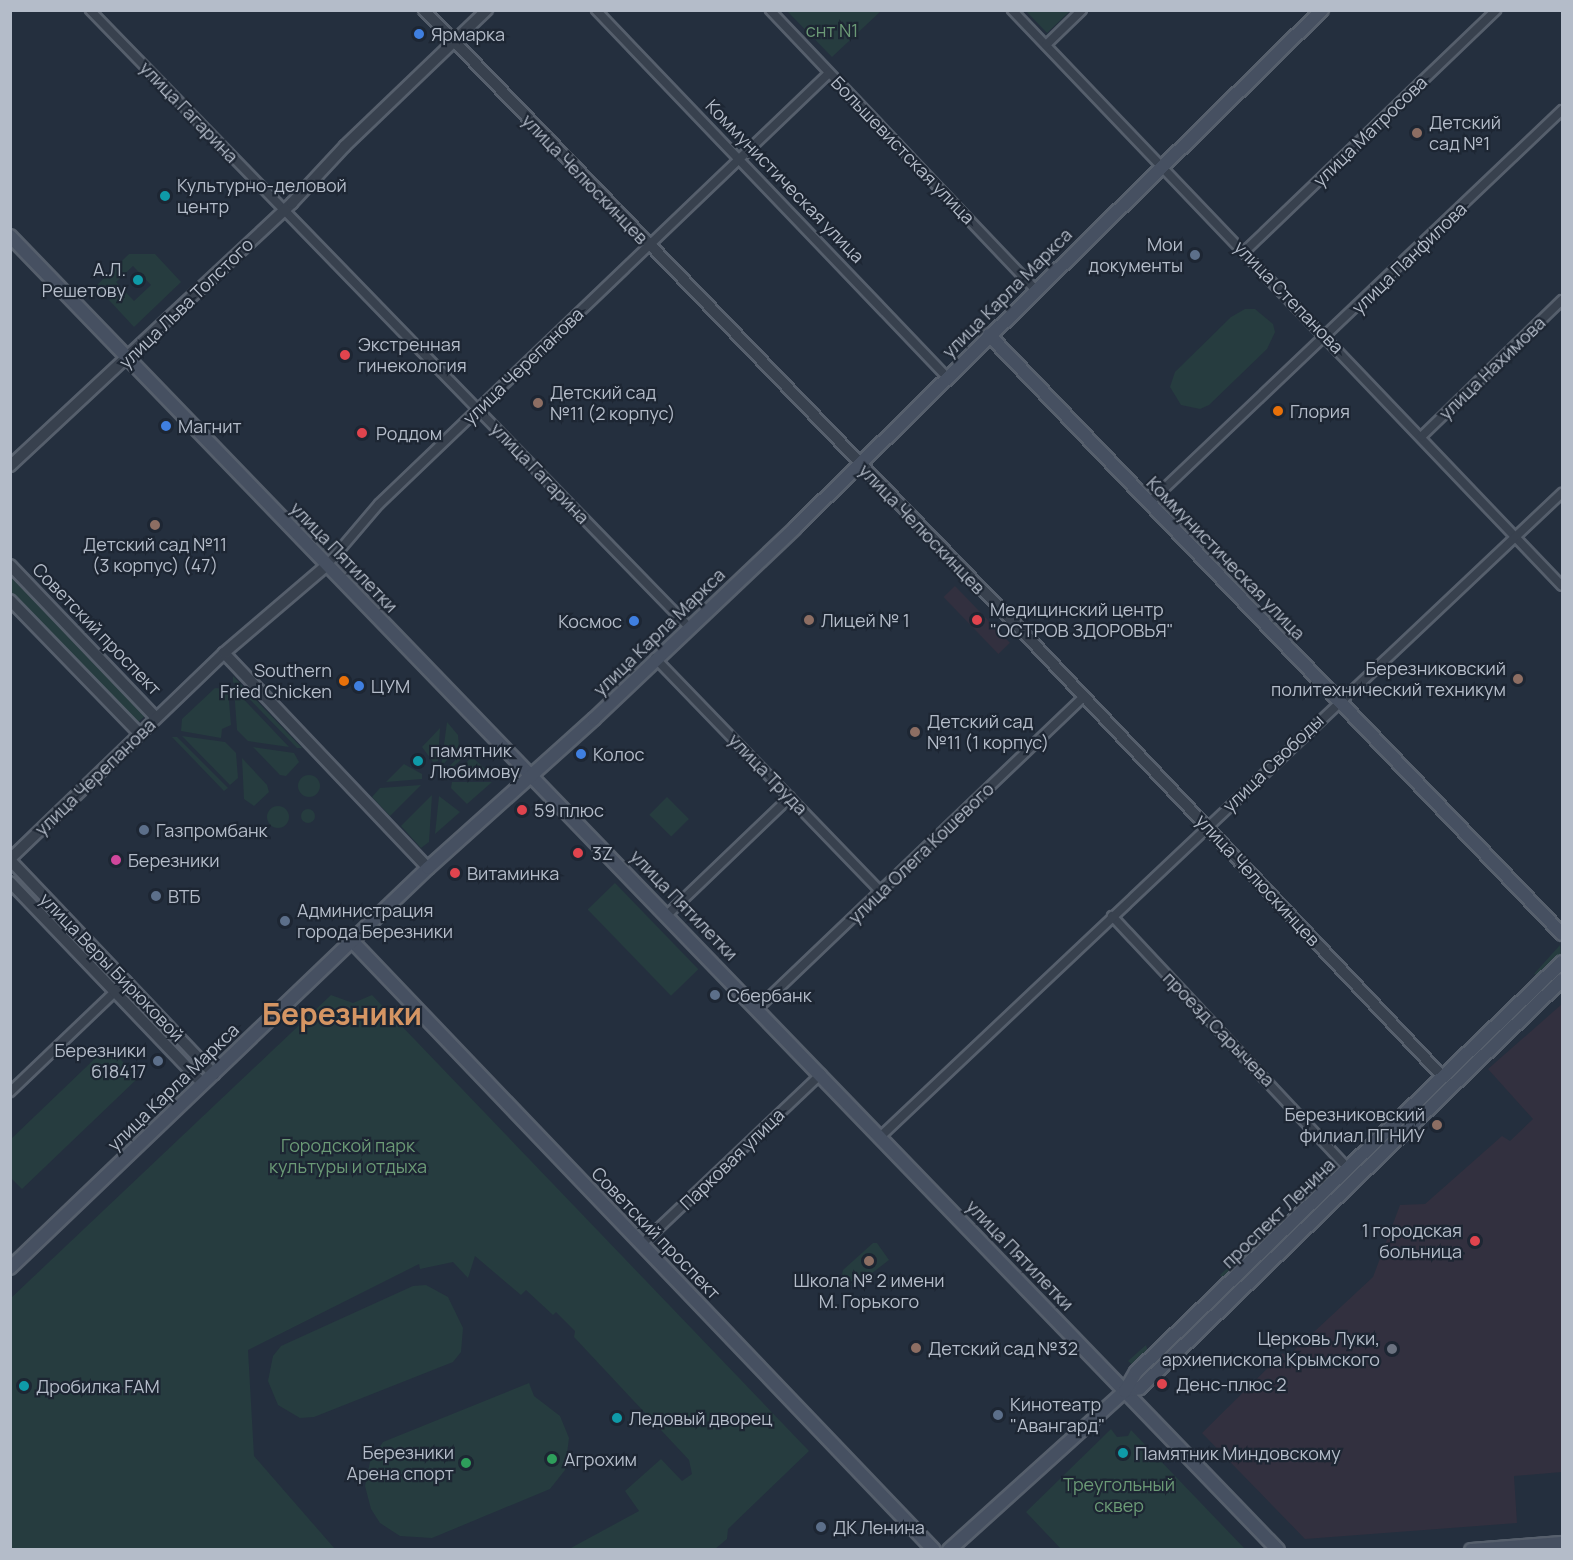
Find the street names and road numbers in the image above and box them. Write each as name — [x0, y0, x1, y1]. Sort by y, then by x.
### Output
street label: улица Гагарина — [135, 57, 243, 167]
street label: улица Матросова — [1309, 71, 1431, 191]
street label: Большевистская улица — [827, 72, 979, 228]
street label: Коммунистическая улица — [701, 95, 869, 267]
street label: улица Челюскинцев — [517, 110, 653, 248]
street label: улица Панфилова — [1347, 198, 1471, 318]
street label: улица Карла Маркса — [938, 224, 1076, 362]
street label: улица Льва Толстого — [114, 233, 258, 373]
street label: улица Степанова — [1230, 236, 1348, 358]
street label: улица Черепанова — [458, 303, 588, 429]
street label: улица Нахимова — [1434, 312, 1550, 424]
street label: улица Гагарина — [486, 418, 594, 528]
street label: улица Челюскинцев — [854, 460, 990, 598]
street label: Коммунистическая улица — [1142, 472, 1310, 644]
street label: улица Пятилетки — [286, 497, 402, 617]
street label: Советский проспект — [28, 558, 166, 700]
street label: улица Карла Маркса — [589, 564, 729, 700]
street label: улица Свободы — [1218, 710, 1328, 816]
street label: улица Черепанова — [30, 714, 160, 840]
street label: улица Труда — [724, 729, 812, 819]
street label: улица Олега Кошевого — [844, 778, 998, 928]
street label: улица Челюскинцев — [1191, 810, 1325, 950]
street label: улица Пятилетки — [626, 845, 742, 965]
street label: улица Веры Бирюковой — [35, 888, 189, 1046]
street label: проезд Сарычева — [1159, 967, 1279, 1091]
street label: улица Карла Маркса — [103, 1019, 243, 1155]
street label: Парковая улица — [675, 1104, 789, 1214]
street label: проспект Ленина — [1217, 1154, 1339, 1272]
street label: Советский проспект — [587, 1162, 725, 1304]
street label: улица Пятилетки — [962, 1195, 1078, 1315]

